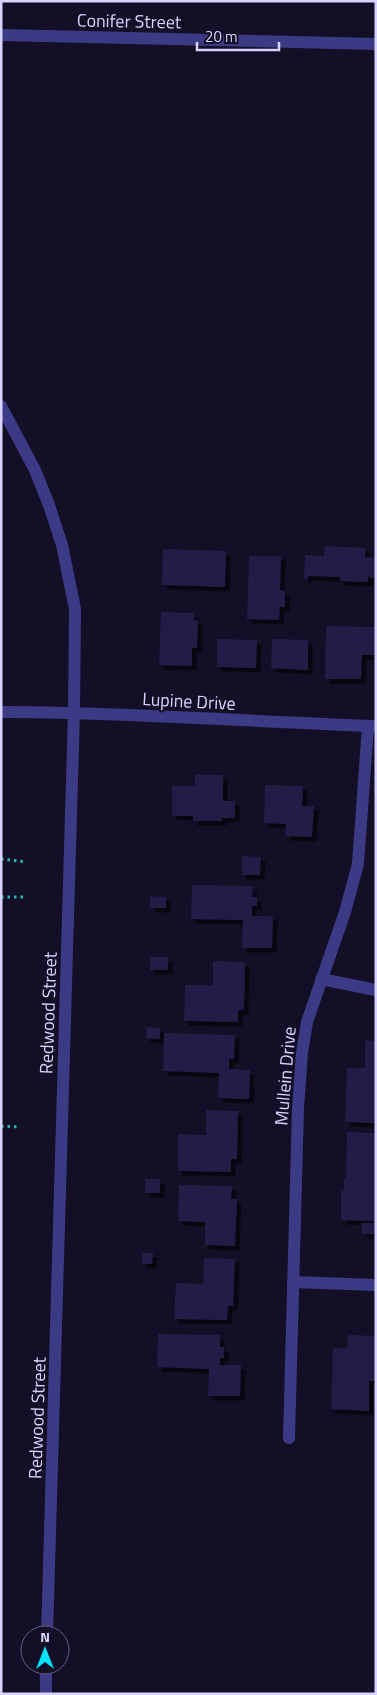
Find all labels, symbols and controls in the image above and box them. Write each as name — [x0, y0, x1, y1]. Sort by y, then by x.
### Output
street label: Conifer Street — [77, 7, 182, 35]
scale bar — [197, 20, 280, 52]
text: 20 m — [205, 25, 238, 48]
street label: Lupine Drive — [142, 685, 236, 717]
street label: Redwood Street — [32, 951, 64, 1074]
street label: Mullein Drive — [267, 1025, 303, 1127]
street label: Redwood Street — [21, 1356, 53, 1479]
north arrow — [20, 1625, 70, 1675]
text: N — [40, 1626, 50, 1647]

